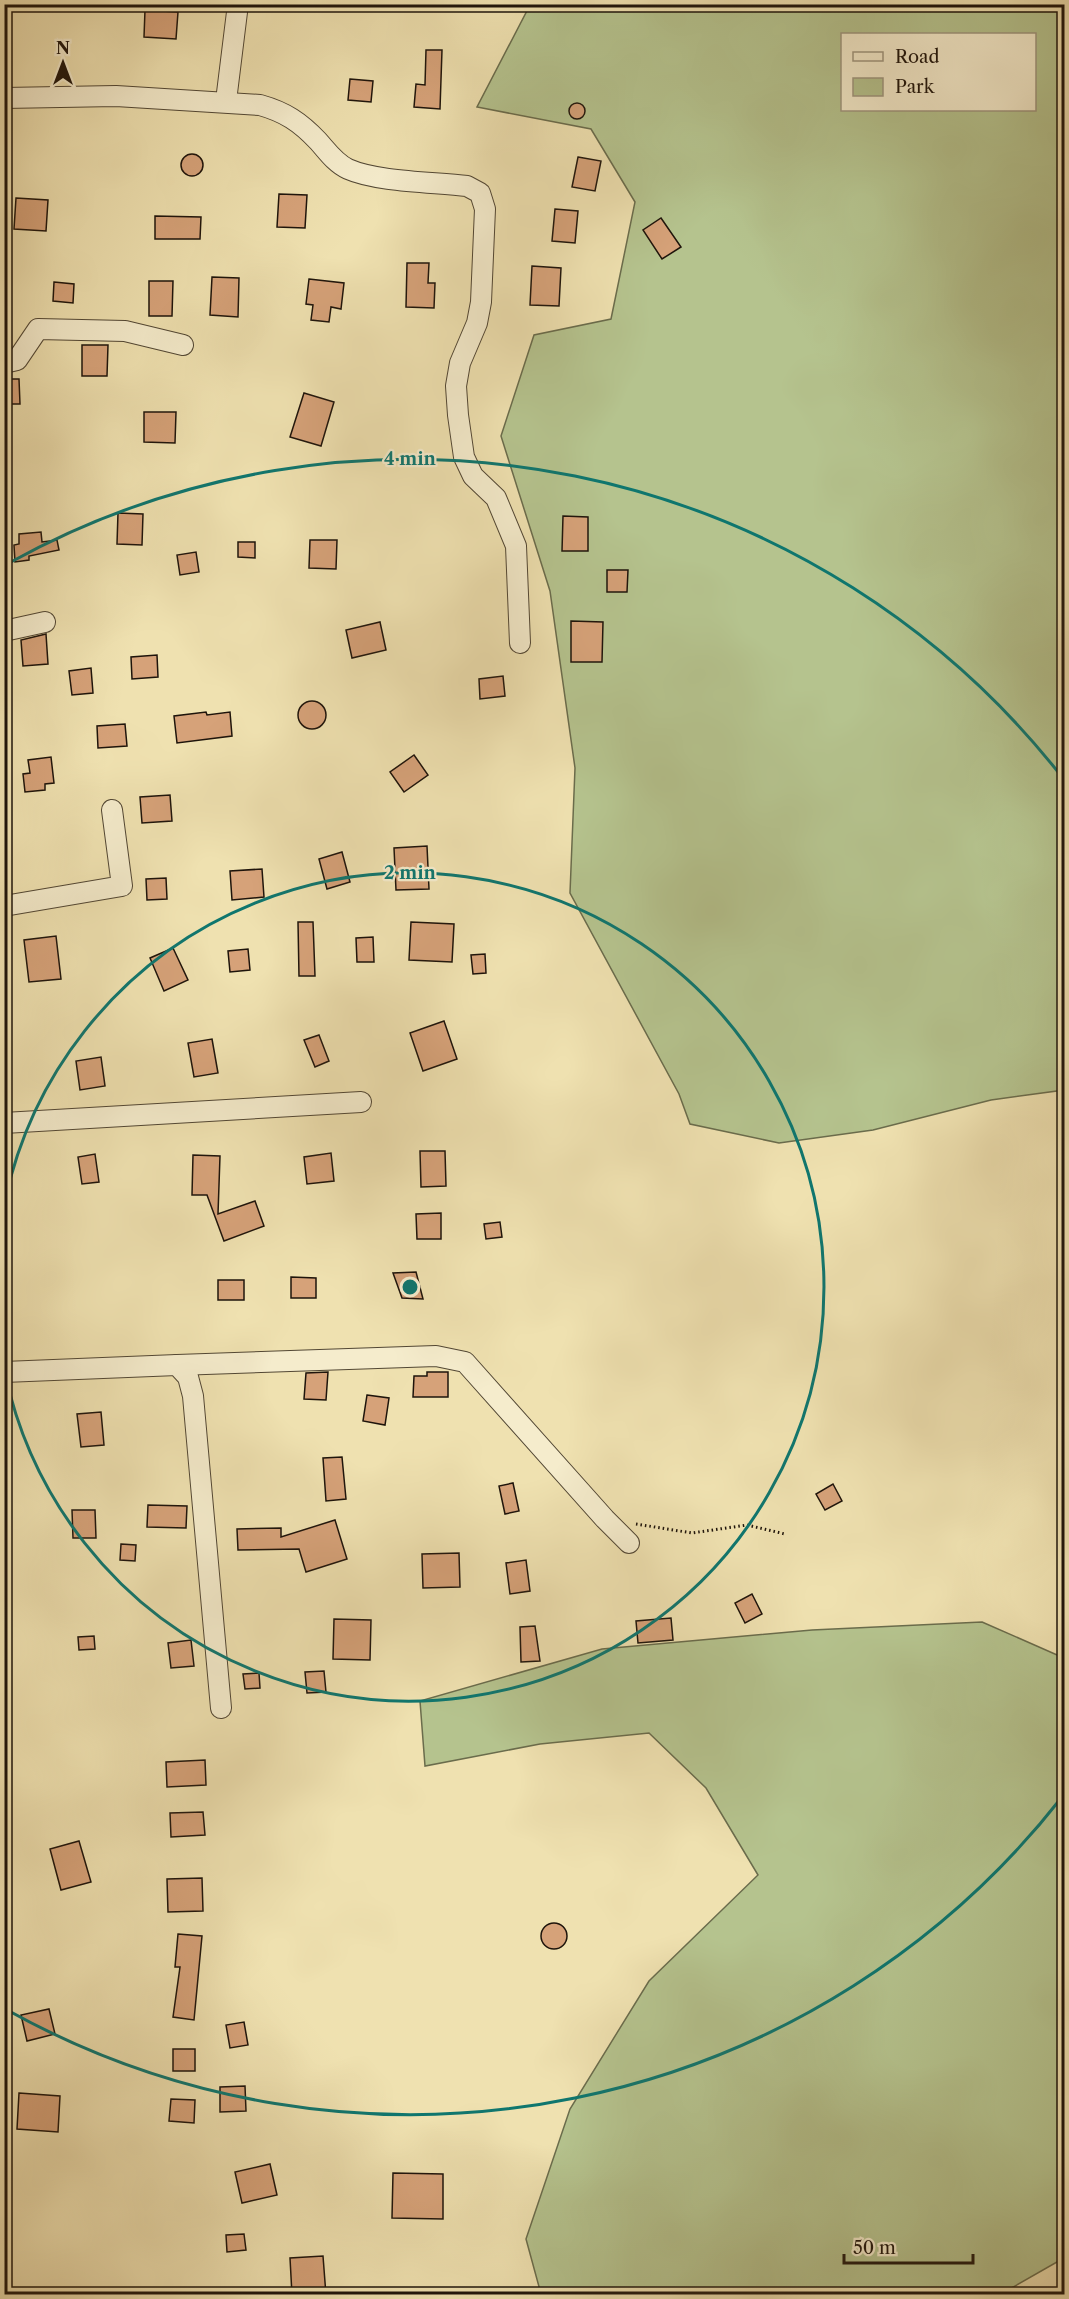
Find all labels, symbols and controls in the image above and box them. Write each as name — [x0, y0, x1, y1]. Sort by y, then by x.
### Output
north arrow — [33, 33, 93, 93]
legend — [841, 33, 1036, 111]
text: N — [56, 38, 70, 58]
text: Road — [895, 46, 940, 68]
text: Park — [895, 76, 936, 98]
text: 4 min — [384, 448, 437, 470]
text: 2 min — [384, 862, 437, 884]
centre of rings — [400, 1277, 420, 1297]
scale bar — [844, 2227, 973, 2265]
text: 50 m — [853, 2237, 896, 2259]

